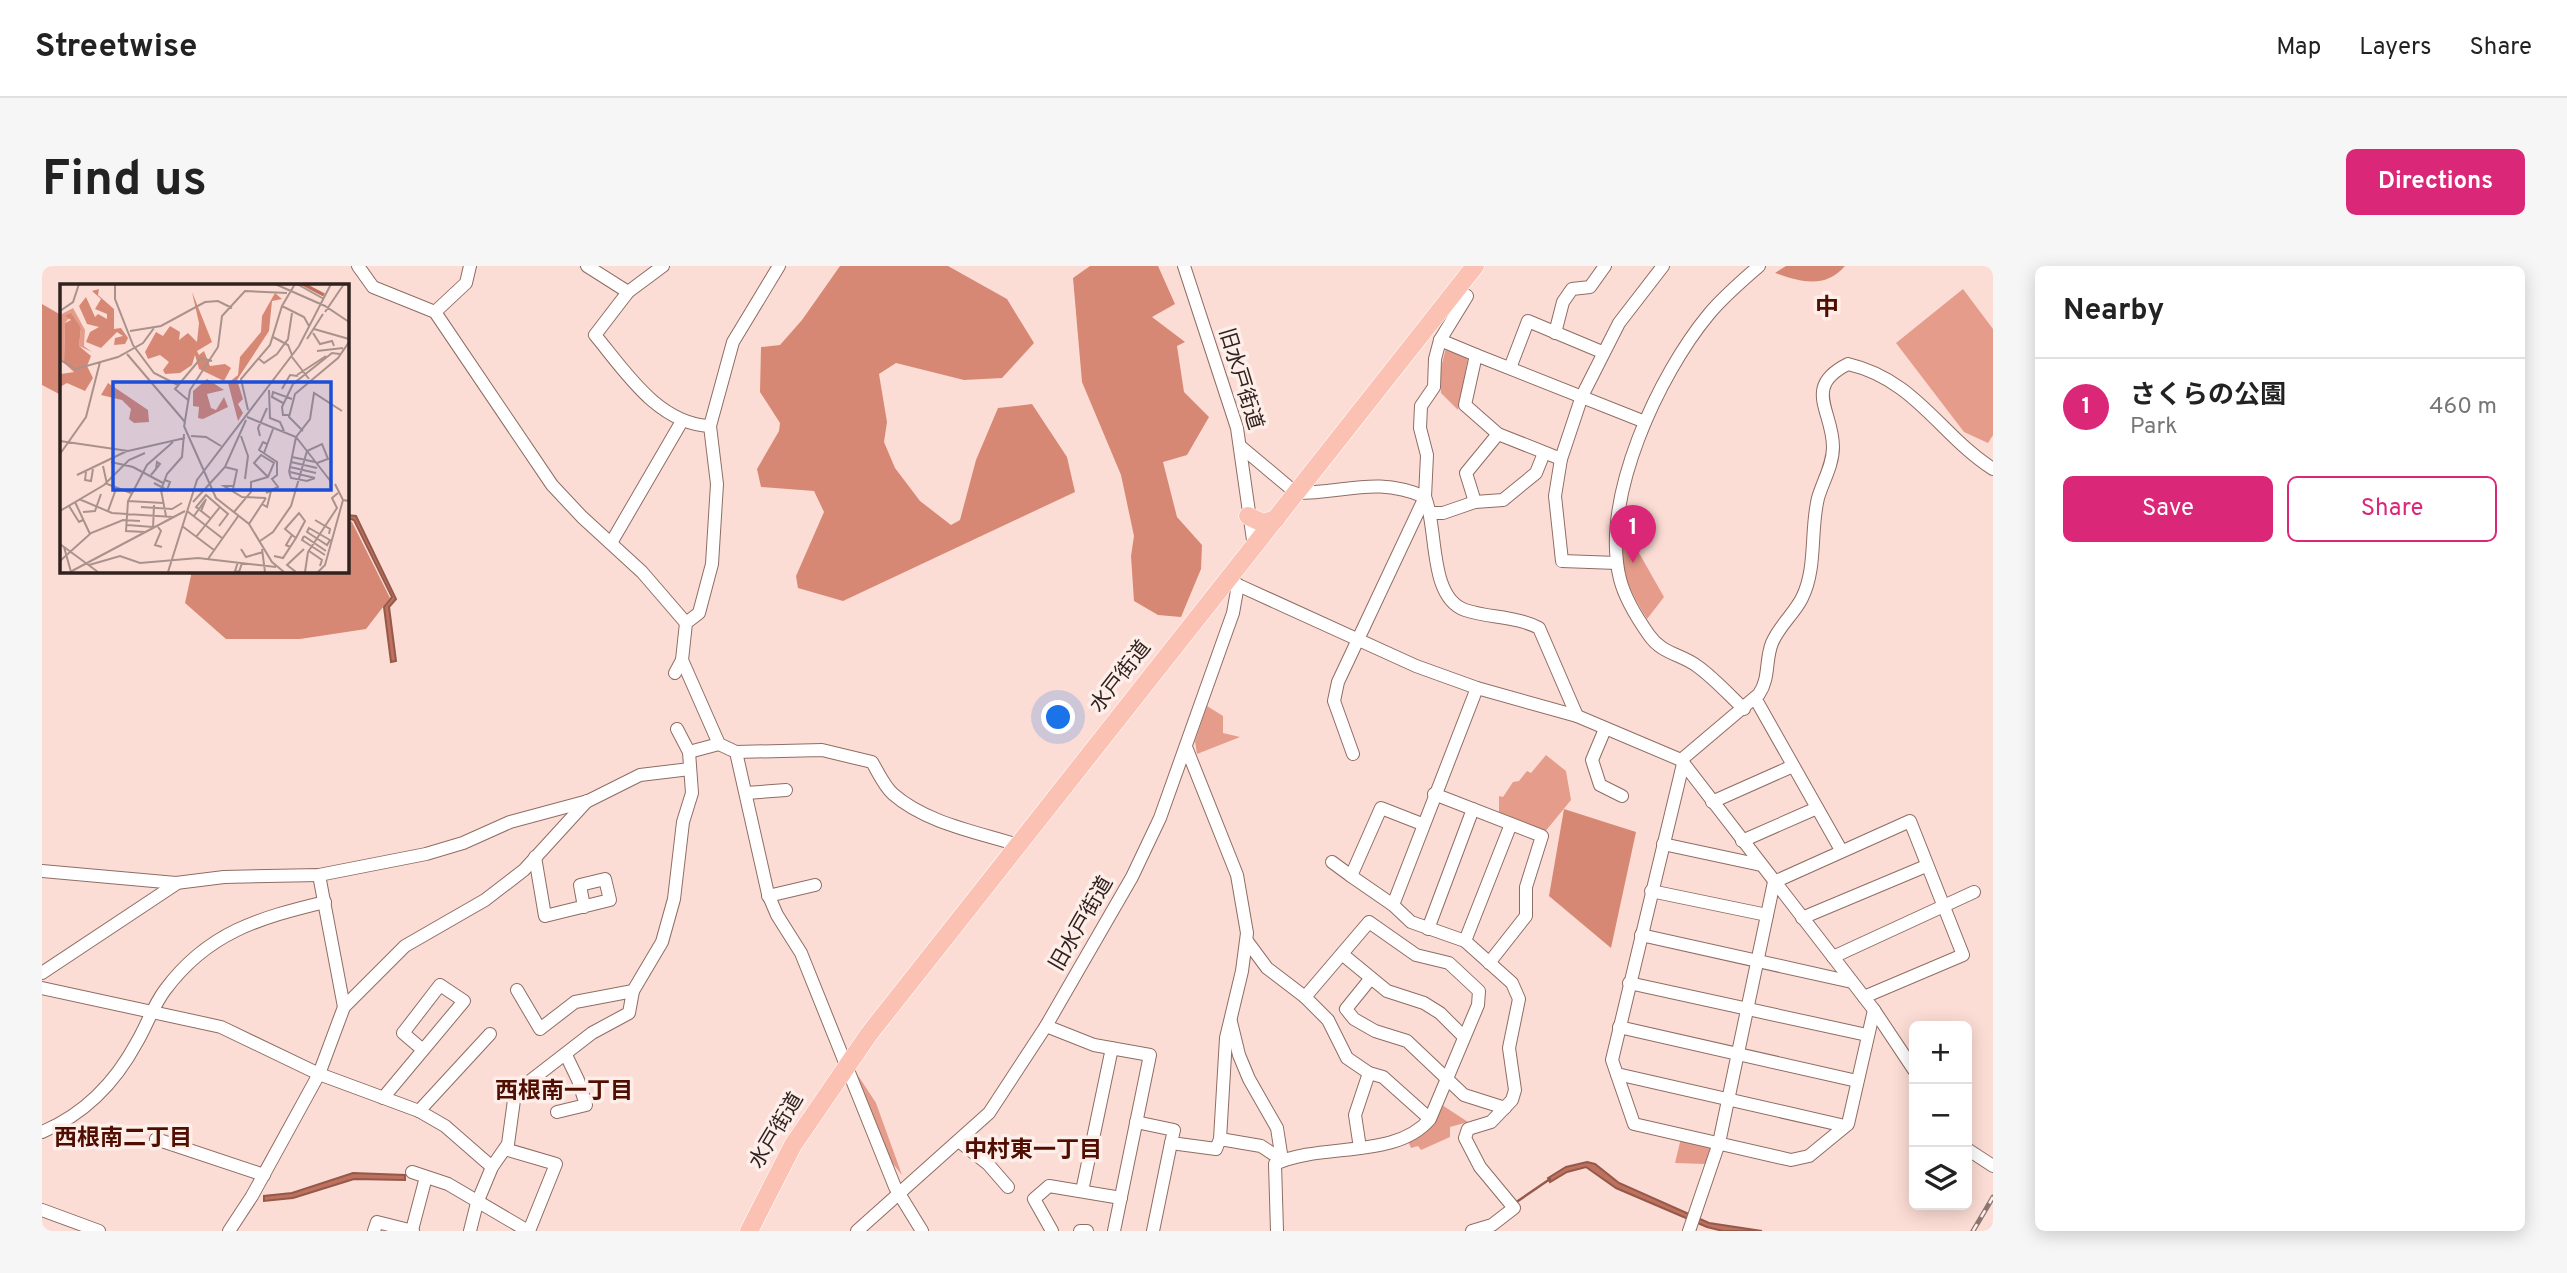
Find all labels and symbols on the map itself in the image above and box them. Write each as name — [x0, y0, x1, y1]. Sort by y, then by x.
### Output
inset map — [60, 284, 348, 572]
district label: 中 — [1815, 294, 1839, 324]
street label: 旧水戸街道 — [1212, 325, 1268, 433]
pin: 1 — [1610, 505, 1656, 563]
street label: 水戸街道 — [1085, 636, 1157, 718]
your location — [1041, 700, 1075, 734]
street label: 旧水戸街道 — [1044, 872, 1120, 976]
district label: 西根南一丁目 — [495, 1078, 633, 1107]
street label: 水戸街道 — [744, 1088, 810, 1174]
district label: 西根南二丁目 — [54, 1125, 192, 1154]
district label: 中村東一丁目 — [964, 1137, 1102, 1166]

